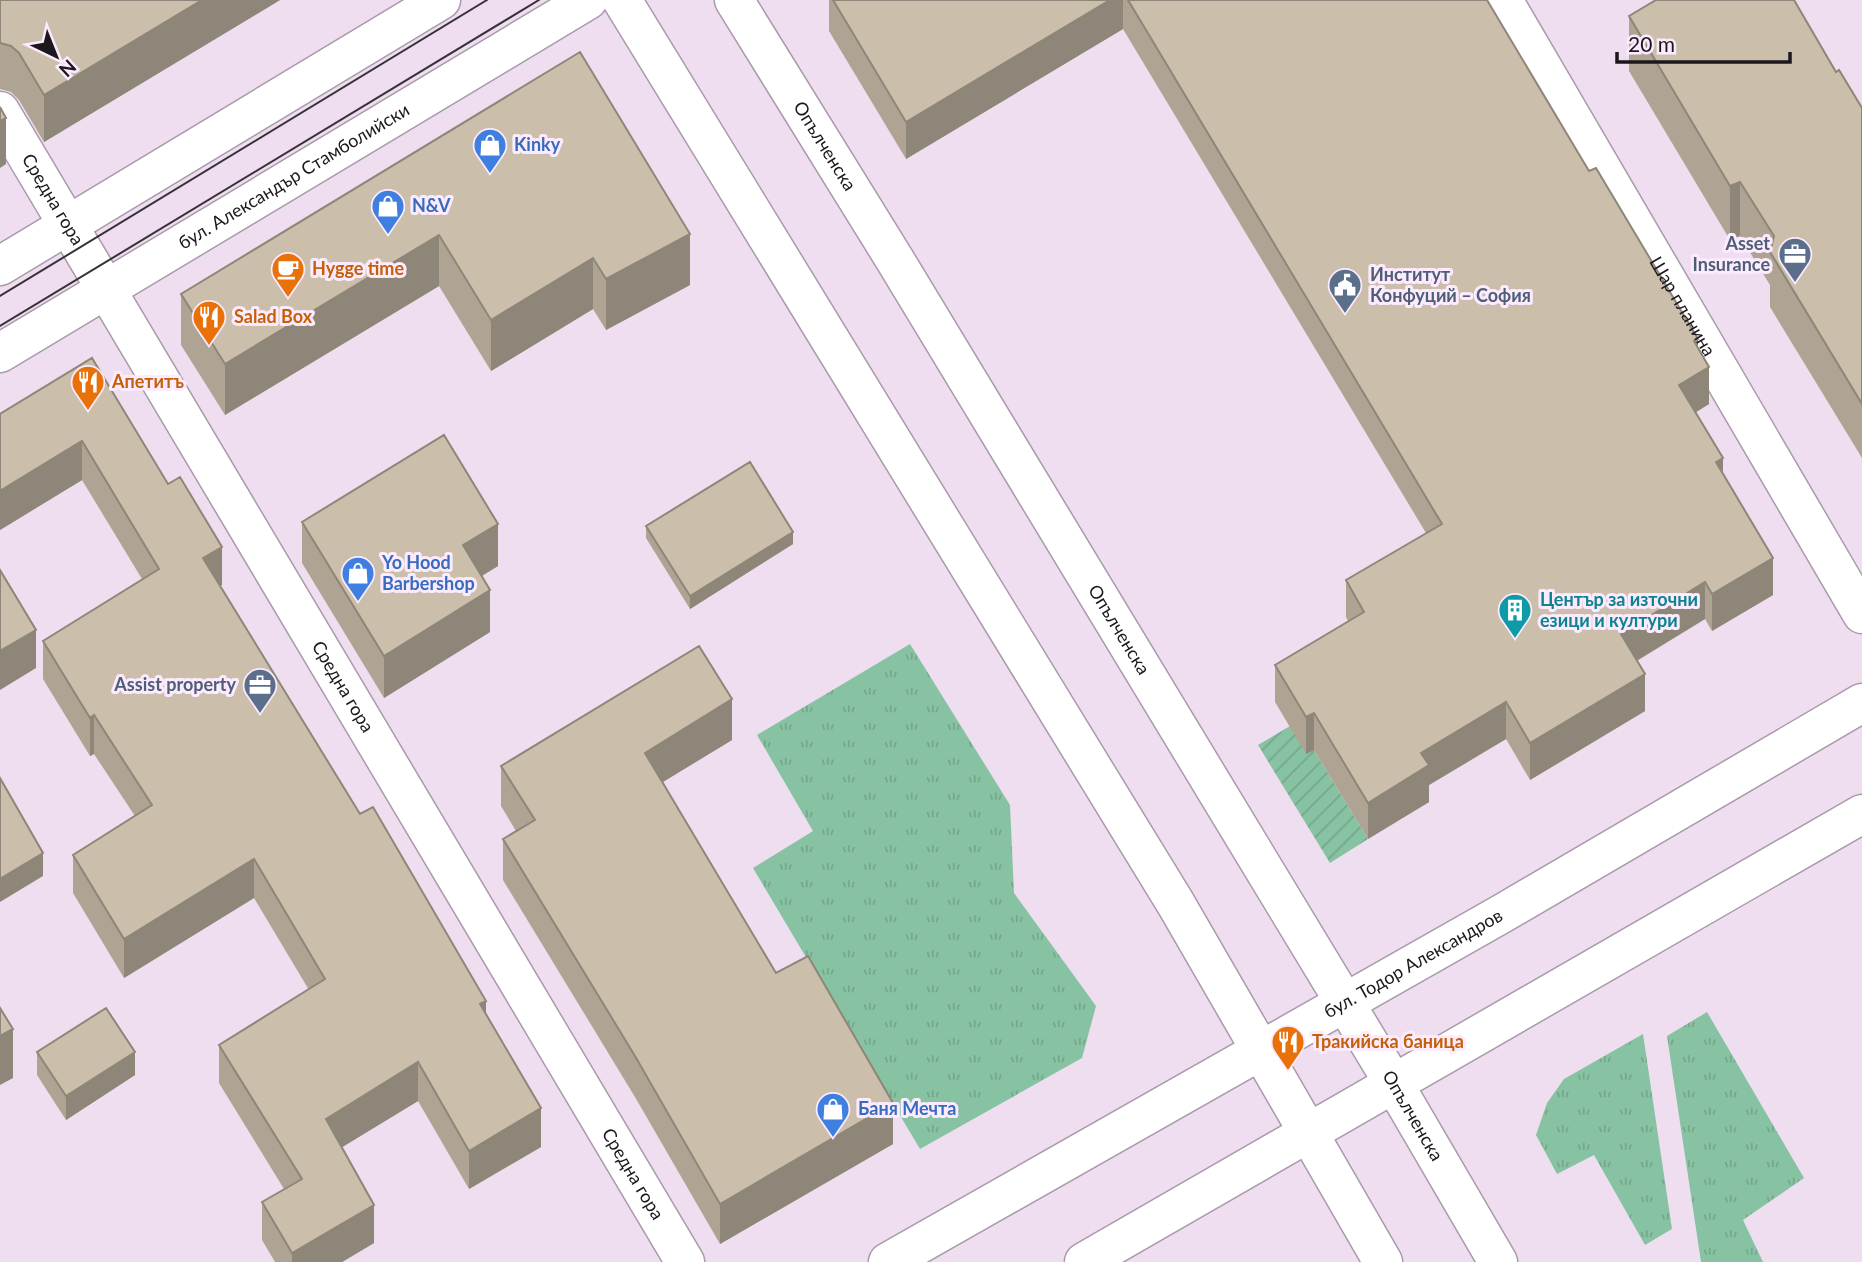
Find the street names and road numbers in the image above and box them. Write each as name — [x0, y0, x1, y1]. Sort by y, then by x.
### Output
street label: Опълченска — [789, 97, 861, 195]
street label: бул. Александър Стамболийски — [174, 98, 413, 253]
street label: Средна гора — [18, 149, 89, 249]
street label: Шар планина — [1645, 252, 1721, 360]
street label: Опълченска — [1084, 580, 1155, 678]
street label: Средна гора — [308, 637, 379, 736]
street label: бул. Тодор Александров — [1320, 904, 1506, 1022]
street label: Опълченска — [1378, 1066, 1449, 1165]
street label: Средна гора — [598, 1124, 669, 1223]

